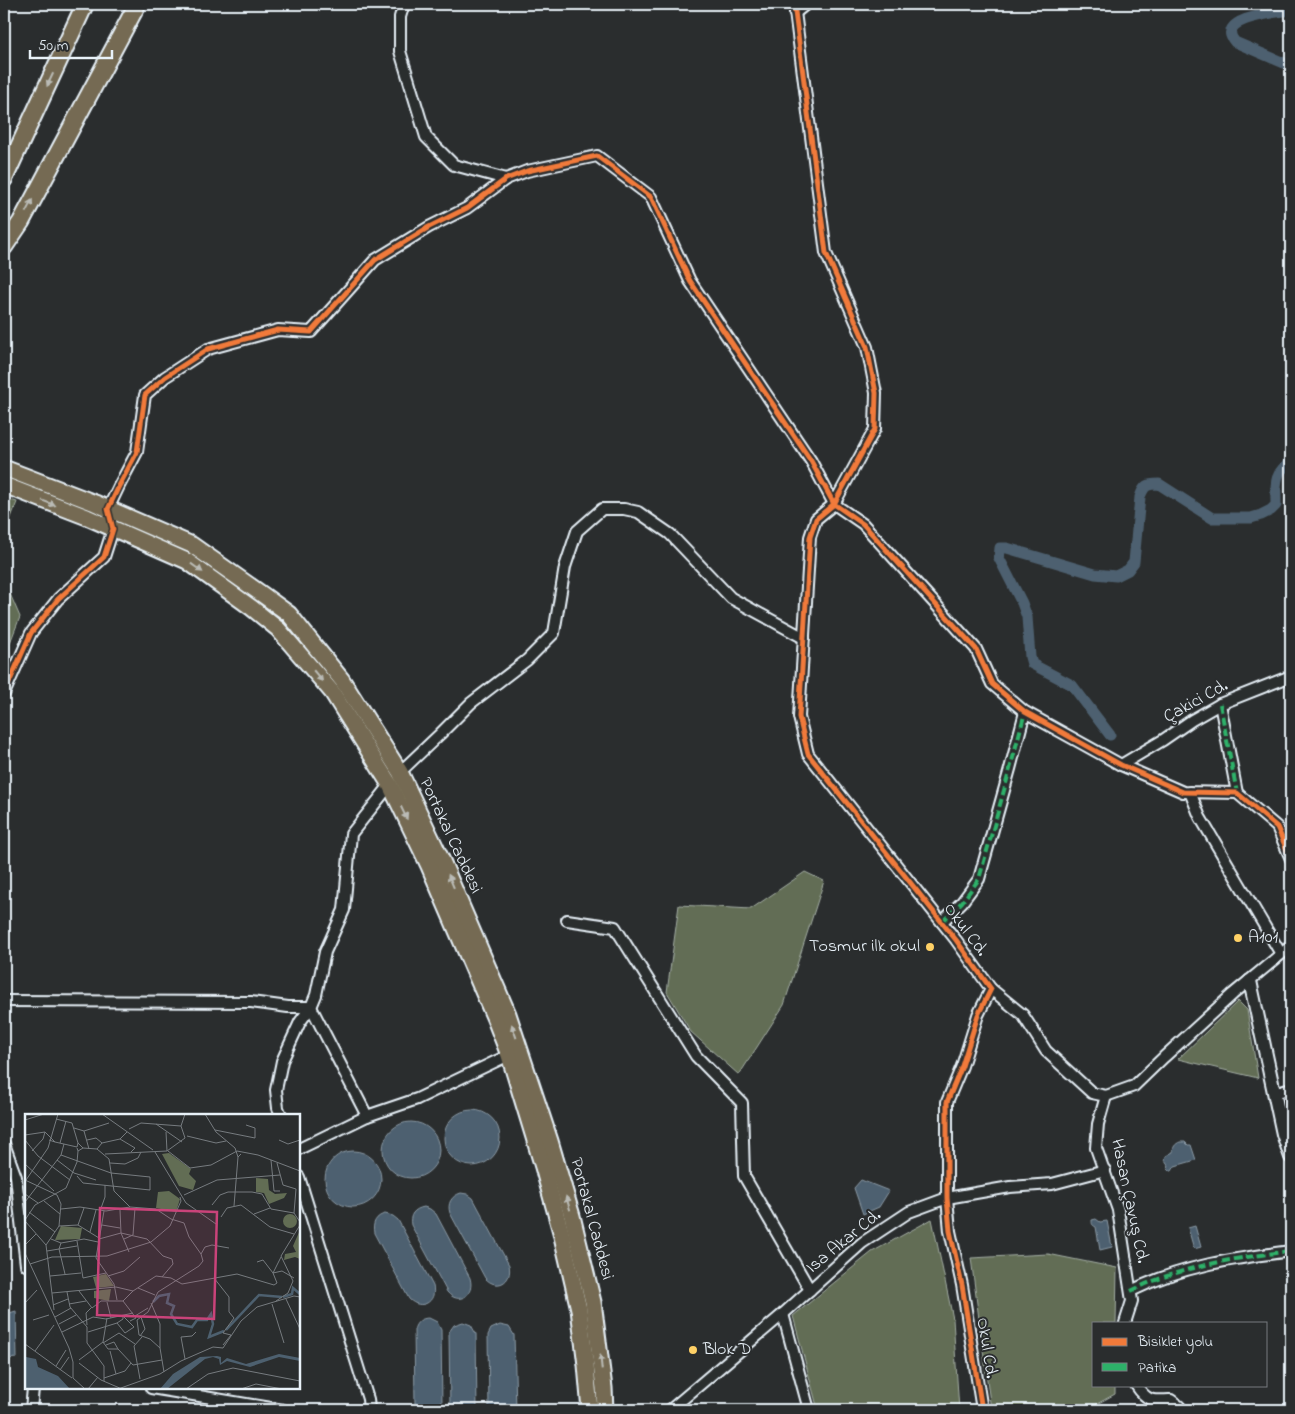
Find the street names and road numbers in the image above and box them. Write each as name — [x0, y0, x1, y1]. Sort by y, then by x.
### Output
street label: Çakici Cd. — [1159, 673, 1233, 730]
street label: Portakal Caddesi — [412, 774, 488, 898]
street label: Okul Cd. — [936, 898, 994, 962]
street label: Hasan Çavuş Cd. — [1103, 1136, 1155, 1266]
street label: Portakal Caddesi — [562, 1155, 620, 1283]
street label: Isa Akar Cd. — [801, 1203, 887, 1280]
street label: Okul Cd. — [968, 1316, 1004, 1381]

